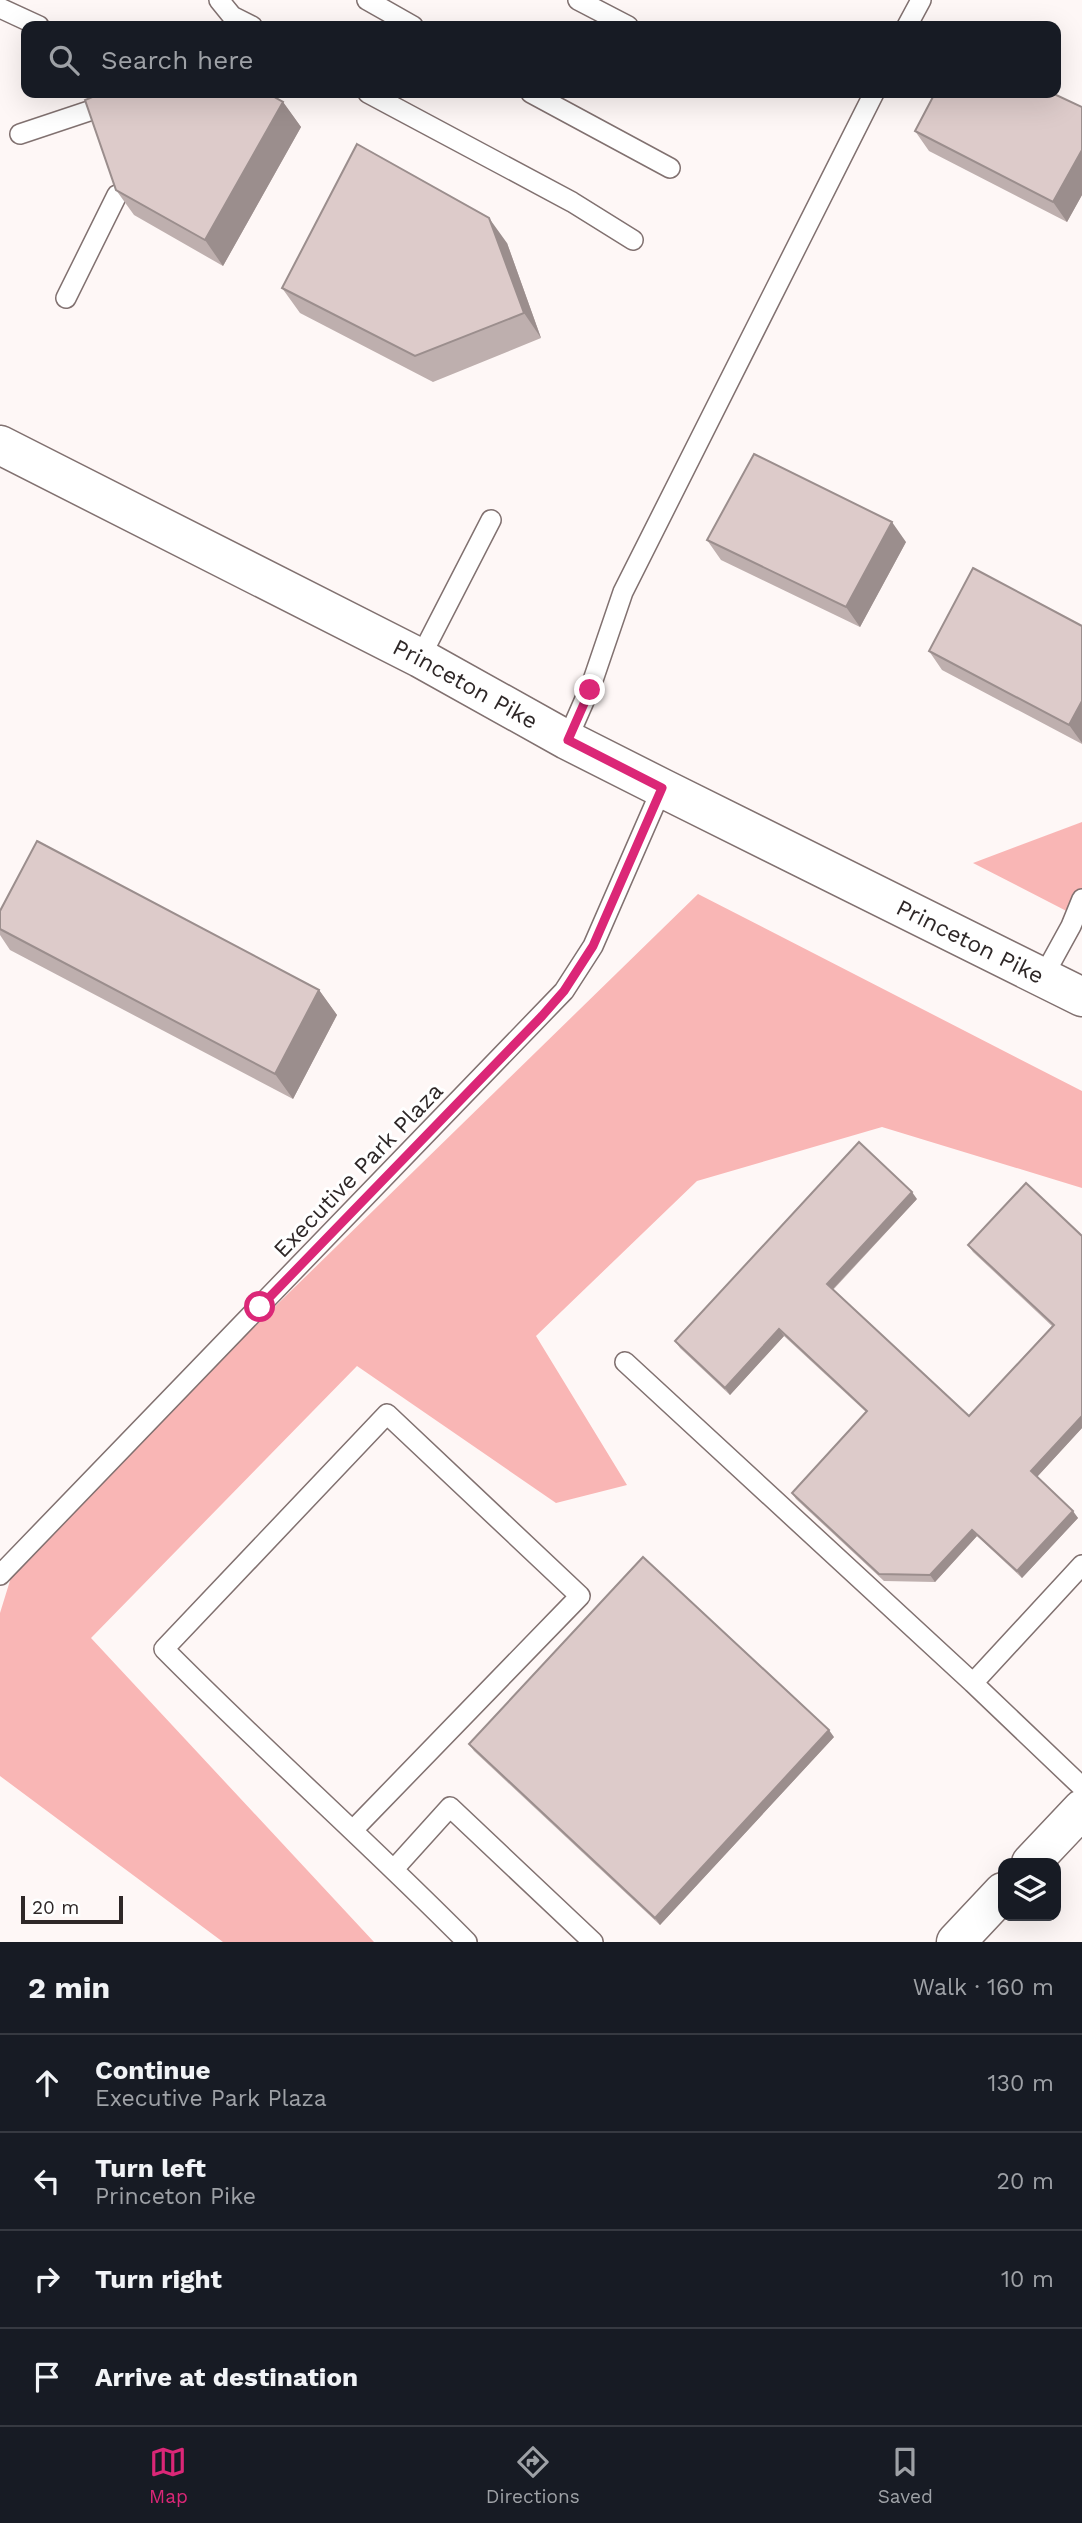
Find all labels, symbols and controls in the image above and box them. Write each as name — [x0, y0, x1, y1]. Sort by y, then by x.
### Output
search box — [21, 21, 1061, 98]
icon: search — [45, 41, 83, 79]
text: Search here — [101, 45, 253, 75]
street label: Princeton Pike — [388, 633, 542, 735]
route end — [574, 674, 605, 705]
street label: Princeton Pike — [892, 894, 1048, 990]
street label: Executive Park Plaza — [268, 1078, 449, 1263]
route start — [244, 1291, 275, 1322]
map controls — [998, 1858, 1061, 1921]
button: layers — [998, 1858, 1061, 1921]
scale bar — [21, 1893, 122, 1925]
text: 20 m — [32, 1896, 79, 1919]
text: 2 min — [28, 1970, 110, 2005]
text: Walk · 160 m — [913, 1974, 1054, 2001]
text: Continue — [95, 2055, 211, 2085]
icon: ahead — [28, 2064, 66, 2102]
text: 130 m — [988, 2070, 1054, 2097]
text: Executive Park Plaza — [95, 2085, 327, 2112]
text: Turn left — [95, 2153, 206, 2183]
icon: left — [28, 2162, 66, 2200]
text: 20 m — [997, 2168, 1054, 2195]
text: Princeton Pike — [95, 2183, 256, 2210]
icon: right — [28, 2260, 66, 2298]
text: Turn right — [95, 2264, 222, 2294]
text: 10 m — [1001, 2266, 1054, 2293]
icon: arrive — [28, 2358, 66, 2396]
text: Arrive at destination — [95, 2362, 358, 2392]
tab: Map — [149, 2443, 188, 2508]
tab: Directions — [486, 2443, 580, 2508]
tab: Saved — [878, 2443, 933, 2508]

